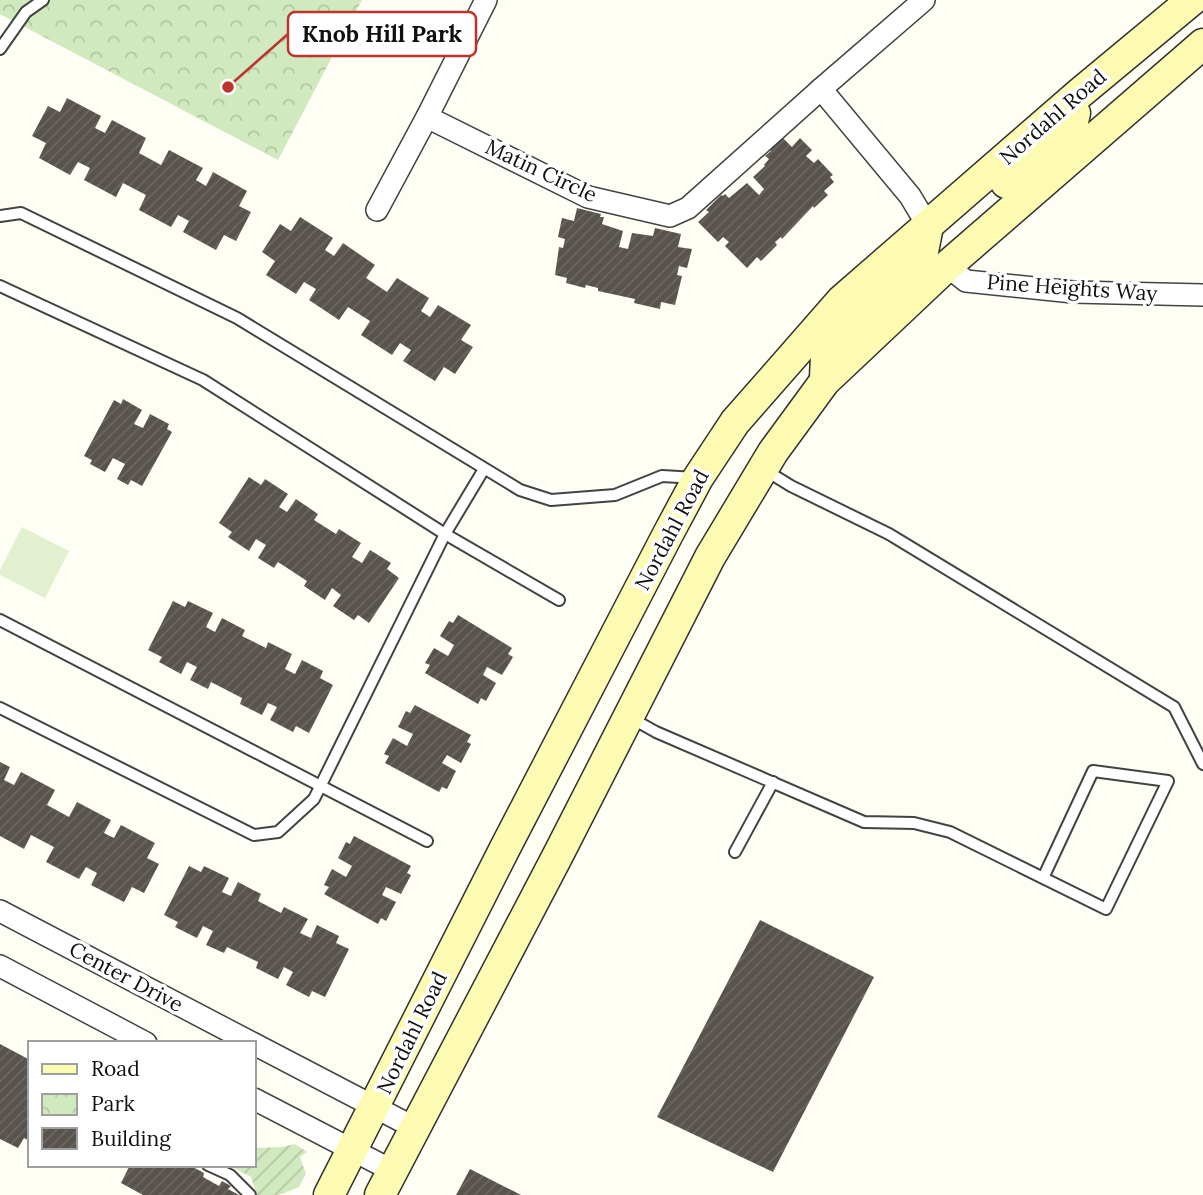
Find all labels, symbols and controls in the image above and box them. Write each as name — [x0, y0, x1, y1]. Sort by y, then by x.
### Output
callout: Knob Hill Park — [288, 12, 476, 56]
text: Knob Hill Park — [302, 19, 463, 48]
street label: Nordahl Road — [994, 63, 1112, 170]
street label: Matin Circle — [481, 133, 601, 208]
street label: Pine Heights Way — [986, 268, 1158, 307]
street label: Nordahl Road — [628, 465, 715, 595]
street label: Center Drive — [65, 935, 188, 1018]
street label: Nordahl Road — [370, 967, 453, 1098]
legend — [28, 1041, 256, 1167]
text: Road — [91, 1055, 140, 1082]
text: Park — [91, 1090, 135, 1117]
text: Building — [91, 1125, 171, 1152]

